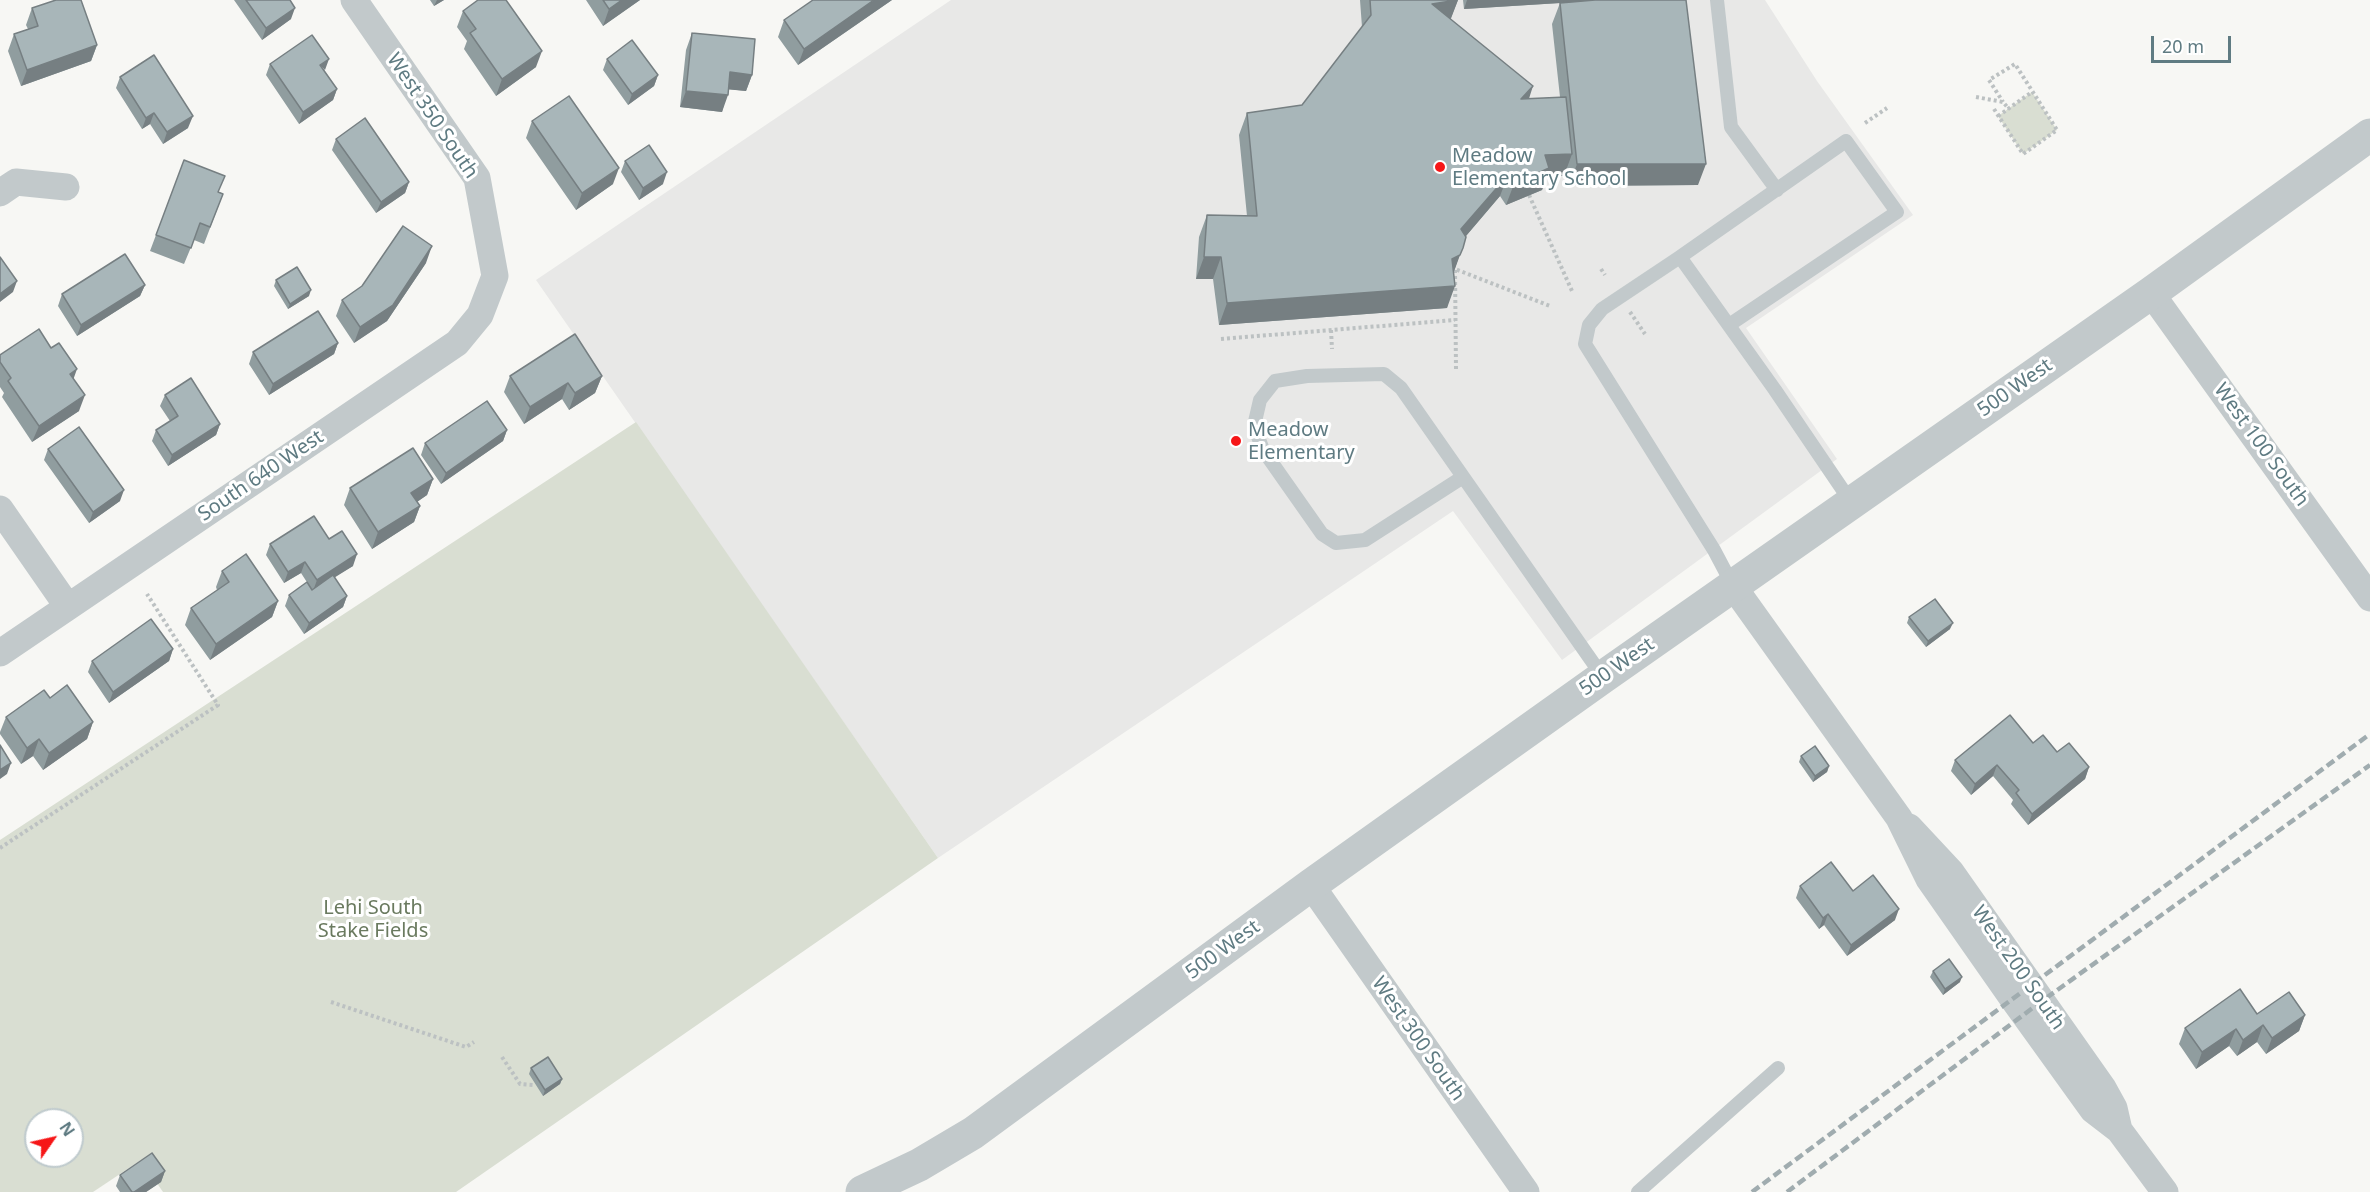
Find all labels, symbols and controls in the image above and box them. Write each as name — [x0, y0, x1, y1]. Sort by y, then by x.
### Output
scale bar — [2154, 24, 2234, 62]
text: 20 m — [2162, 34, 2204, 58]
street label: West 350 South — [381, 49, 483, 183]
place label: Meadow Elementary School — [1452, 144, 1626, 191]
marker: Meadow Elementary School — [1433, 160, 1447, 174]
street label: 500 West — [1973, 354, 2057, 422]
street label: West 100 South — [2208, 379, 2314, 511]
place label: Meadow Elementary — [1248, 418, 1355, 465]
street label: South 640 West — [194, 425, 328, 527]
marker: Meadow Elementary — [1229, 434, 1243, 448]
street label: 500 West — [1575, 633, 1659, 701]
park label: Lehi South Stake Fields — [318, 896, 428, 943]
street label: West 200 South — [1966, 901, 2070, 1035]
street label: 500 West — [1181, 915, 1265, 985]
street label: West 300 South — [1366, 972, 1470, 1106]
north arrow — [24, 1108, 84, 1168]
text: N — [55, 1118, 80, 1141]

